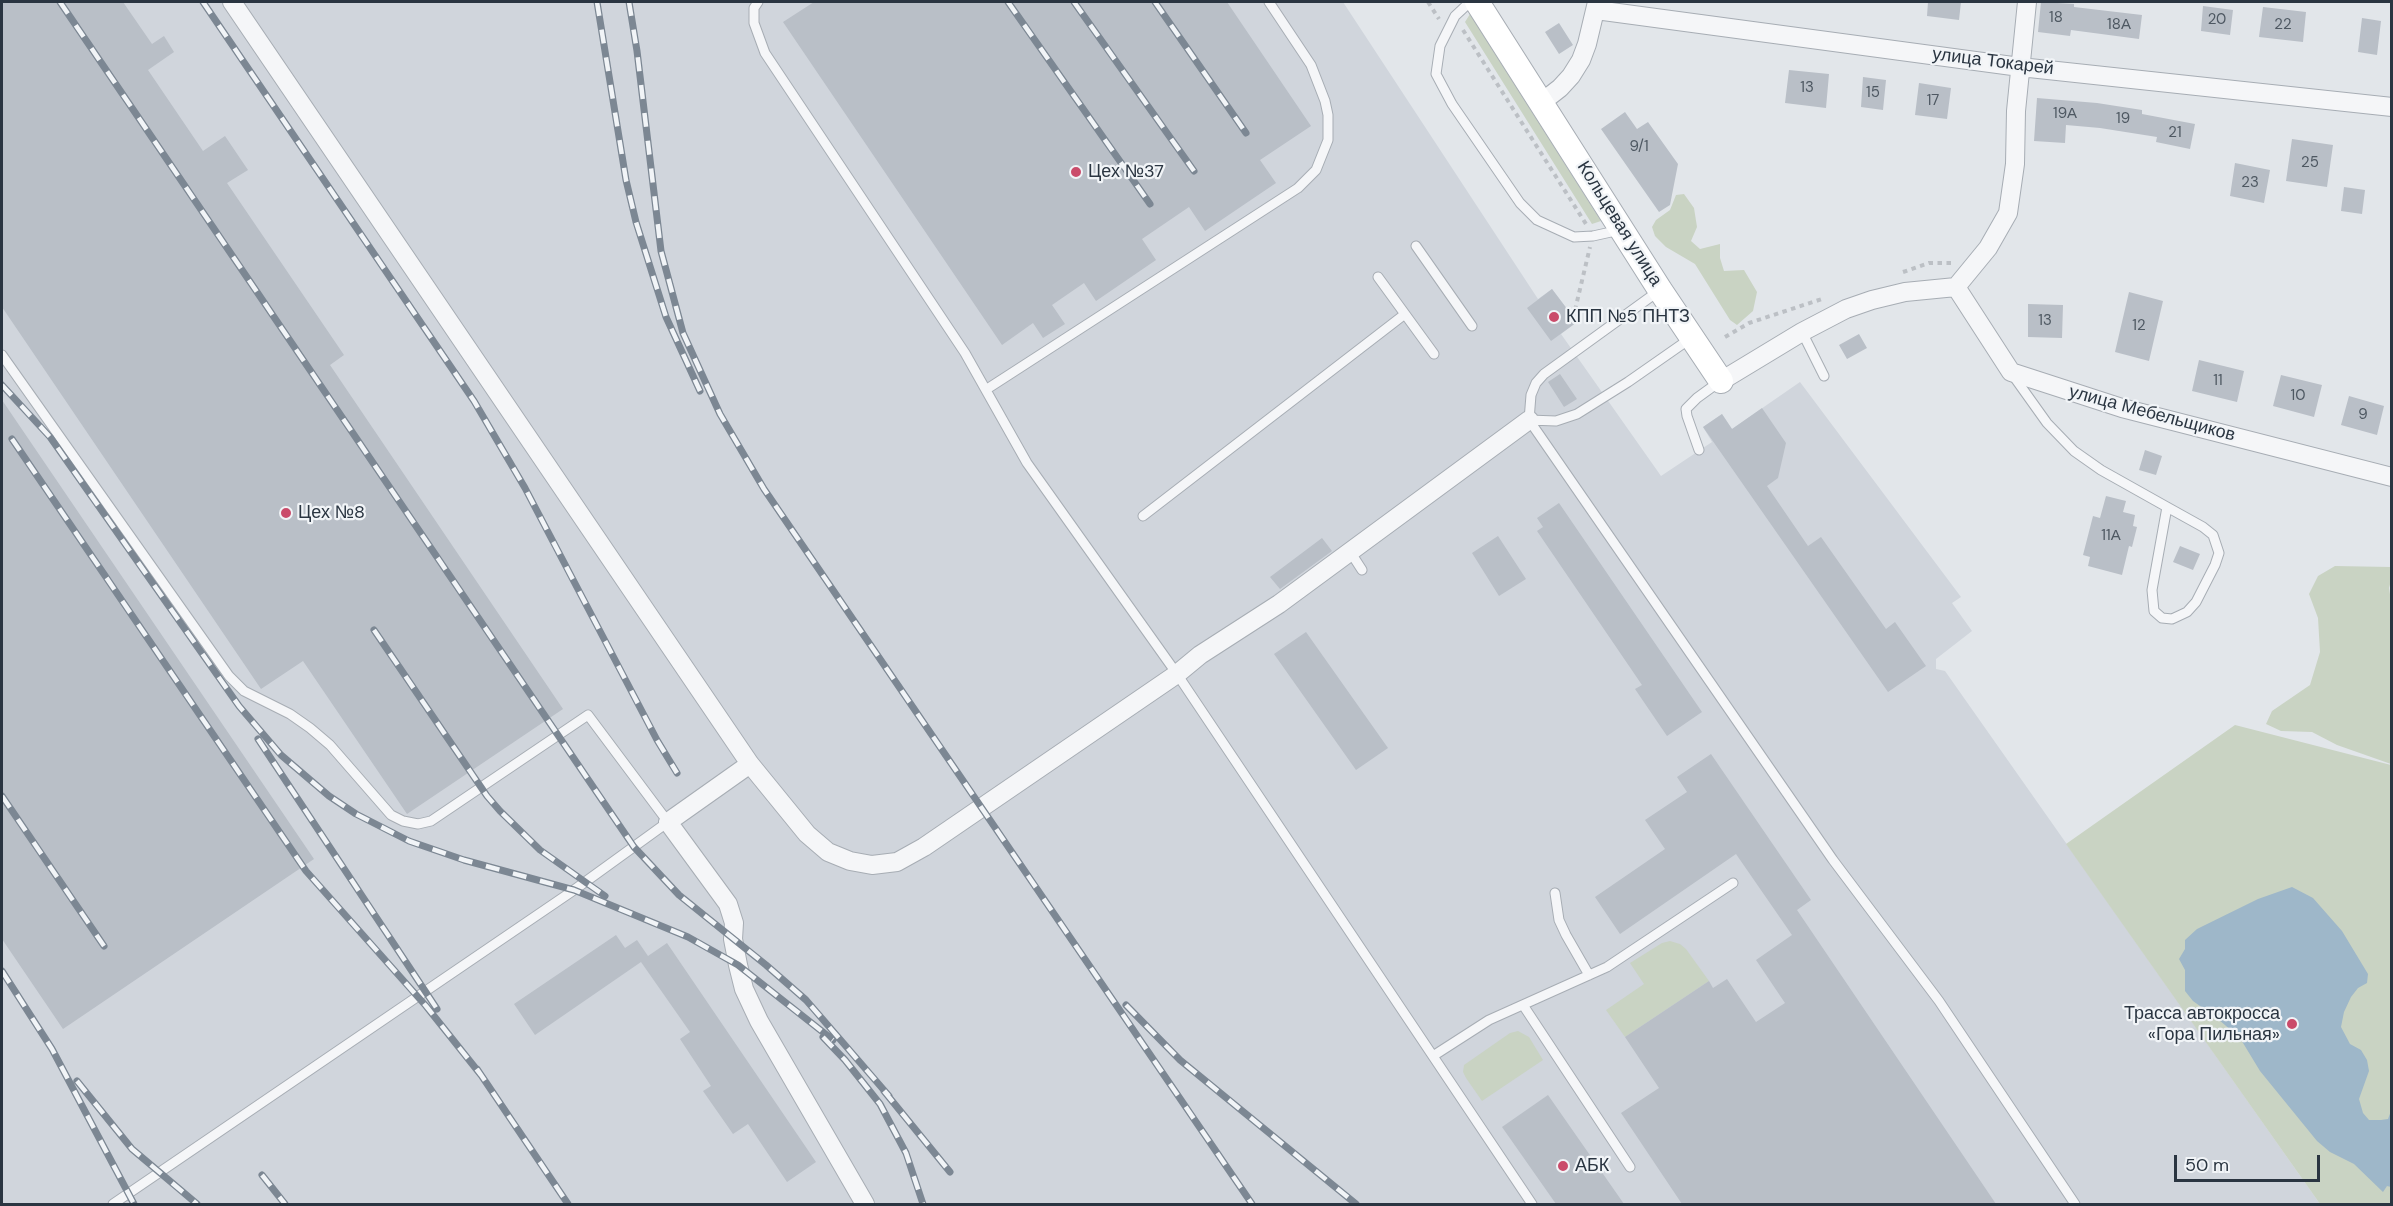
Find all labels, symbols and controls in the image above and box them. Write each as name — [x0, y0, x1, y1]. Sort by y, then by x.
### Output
house number: 18 — [2049, 9, 2063, 27]
house number: 20 — [2208, 11, 2226, 29]
house number: 18А — [2107, 16, 2131, 34]
house number: 22 — [2274, 16, 2292, 34]
street label: улица Токарей — [1931, 44, 2055, 80]
house number: 13 — [1800, 79, 1814, 97]
house number: 15 — [1866, 84, 1880, 102]
house number: 17 — [1927, 92, 1939, 110]
house number: 19А — [2053, 105, 2077, 123]
house number: 19 — [2116, 110, 2130, 128]
house number: 21 — [2168, 124, 2182, 142]
house number: 9/1 — [1629, 138, 1649, 156]
house number: 25 — [2301, 154, 2319, 172]
street label: Кольцевая улица — [1572, 157, 1666, 291]
place label: Цех №37 — [1088, 161, 1164, 183]
marker: Цех №37 — [1069, 165, 1083, 179]
house number: 23 — [2241, 174, 2259, 192]
place label: КПП №5 ПНТЗ — [1566, 306, 1690, 328]
marker: КПП №5 ПНТЗ — [1547, 310, 1561, 324]
house number: 13 — [2038, 312, 2052, 330]
house number: 12 — [2132, 317, 2146, 335]
house number: 11 — [2213, 372, 2223, 390]
street label: улица Мебельщиков — [2067, 381, 2237, 447]
house number: 10 — [2291, 387, 2305, 405]
house number: 9 — [2358, 406, 2368, 424]
place label: Цех №8 — [298, 502, 365, 524]
marker: Цех №8 — [279, 506, 293, 520]
house number: 11А — [2101, 527, 2121, 545]
place label: Трасса автокросса «Гора Пильная» — [2124, 1003, 2280, 1046]
marker: Трасса автокросса «Гора Пильная» — [2285, 1017, 2299, 1031]
scale bar — [2177, 1143, 2322, 1181]
text: 50 m — [2185, 1153, 2229, 1177]
place label: АБК — [1575, 1155, 1609, 1177]
marker: АБК — [1556, 1159, 1570, 1173]

